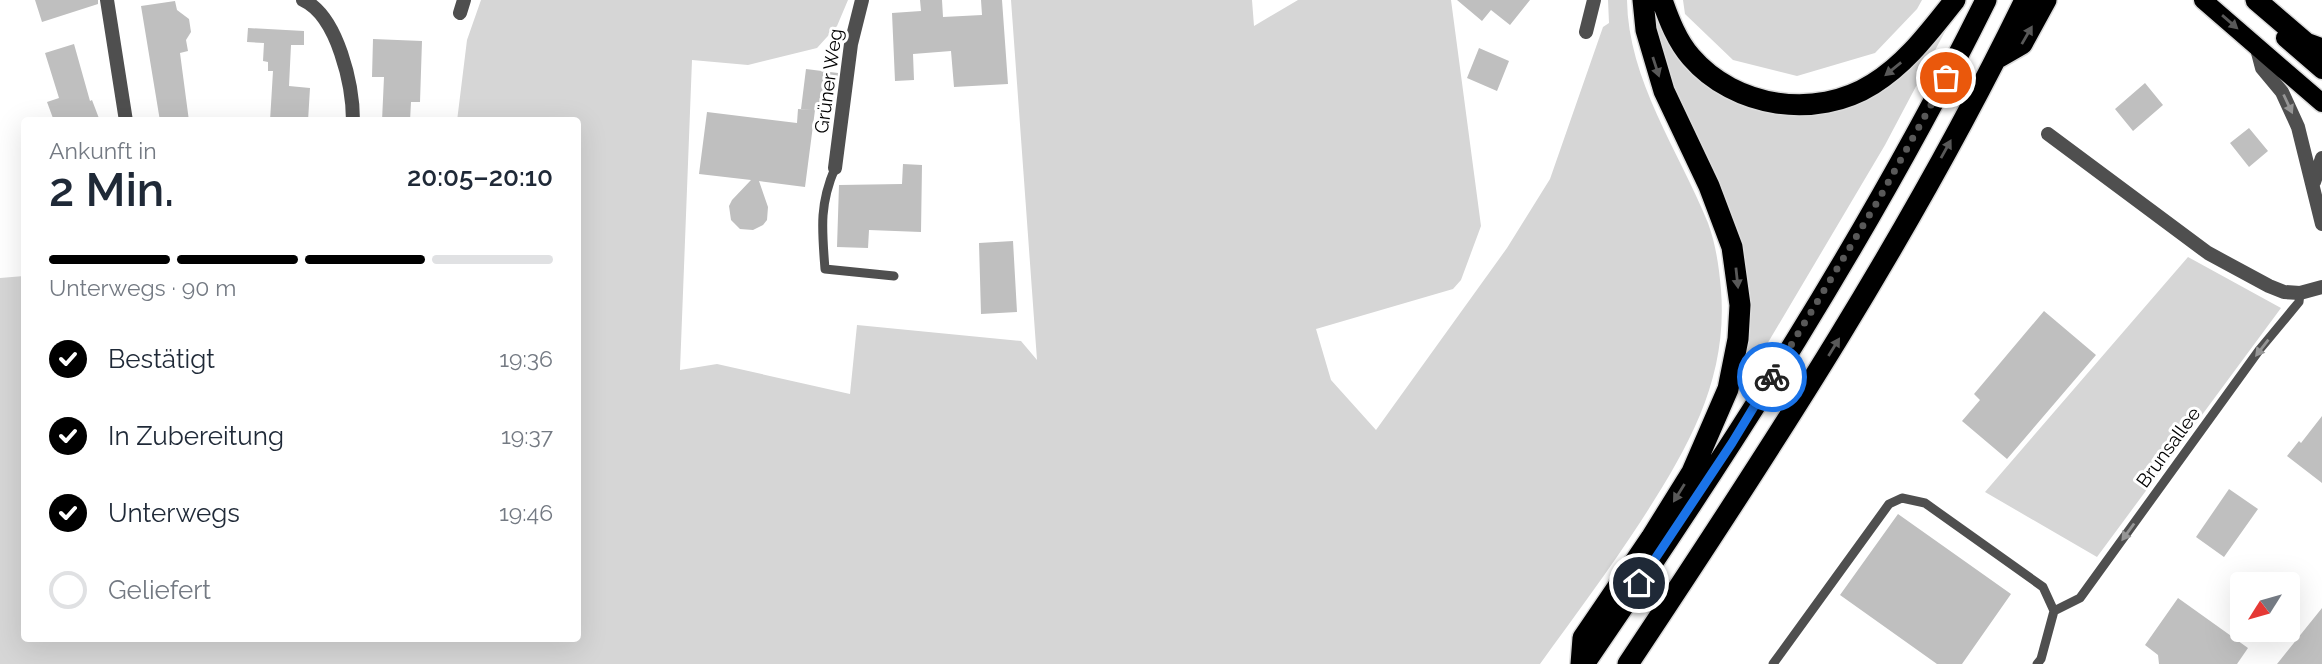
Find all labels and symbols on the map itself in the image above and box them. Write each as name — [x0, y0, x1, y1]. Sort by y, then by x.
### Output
one-way arrow — [2221, 14, 2238, 29]
one-way arrow — [2021, 25, 2033, 44]
street label: Grüner Weg — [810, 27, 846, 135]
pin — [1916, 48, 1976, 108]
one-way arrow — [1651, 56, 1662, 77]
one-way arrow — [1885, 61, 1902, 76]
one-way arrow — [2282, 94, 2294, 114]
one-way arrow — [1940, 140, 1952, 159]
one-way arrow — [1732, 267, 1743, 289]
one-way arrow — [1828, 338, 1841, 357]
one-way arrow — [2255, 339, 2269, 357]
courier — [1737, 342, 1807, 412]
street label: Brunsallee — [2132, 403, 2204, 491]
one-way arrow — [1672, 483, 1685, 503]
one-way arrow — [2121, 523, 2135, 541]
pin — [1609, 553, 1669, 613]
north arrow — [2230, 572, 2300, 642]

